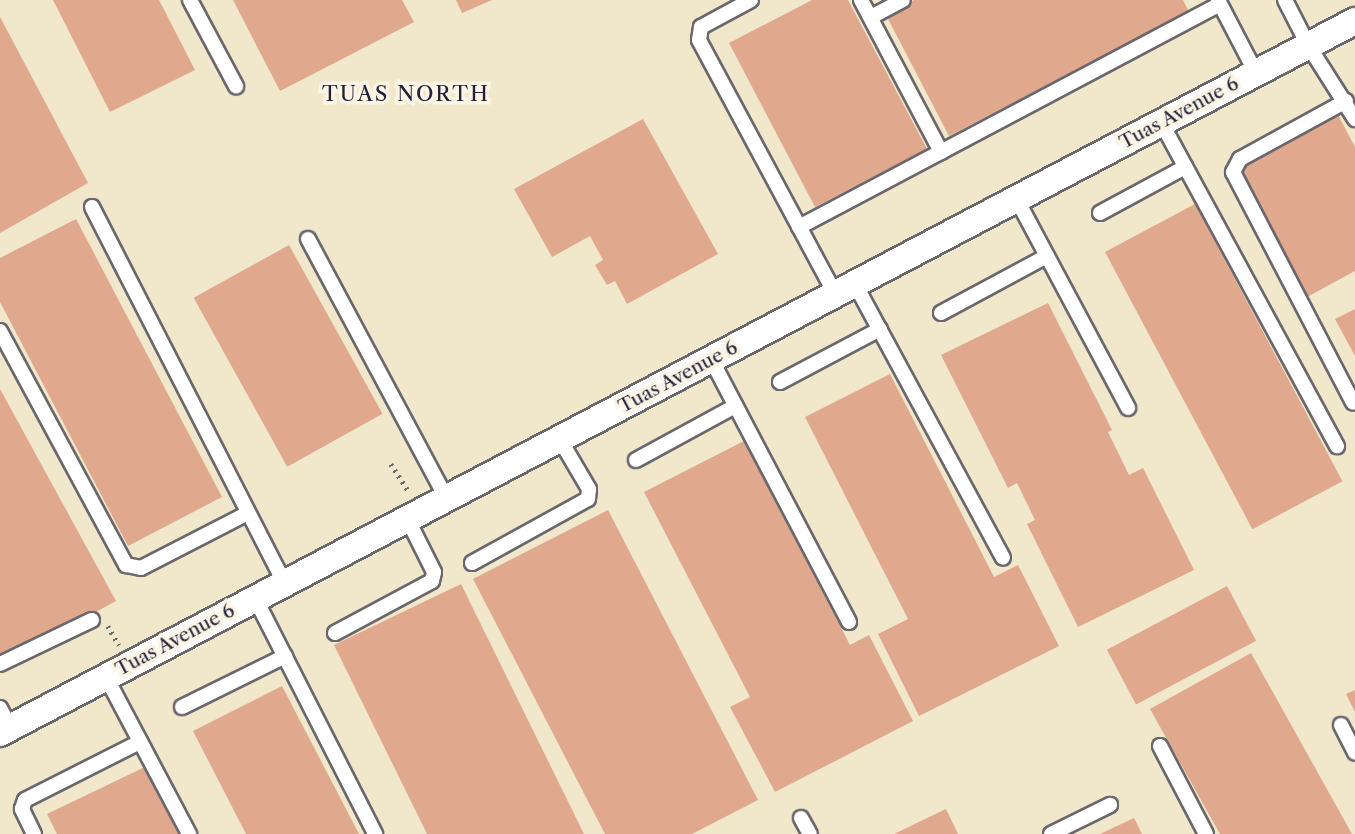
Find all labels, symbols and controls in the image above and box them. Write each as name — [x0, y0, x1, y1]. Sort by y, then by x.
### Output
street label: Tuas Avenue 6 — [1115, 72, 1243, 154]
district label: TUAS NORTH — [323, 81, 489, 107]
street label: Tuas Avenue 6 — [614, 336, 742, 418]
street label: Tuas Avenue 6 — [111, 599, 239, 681]

